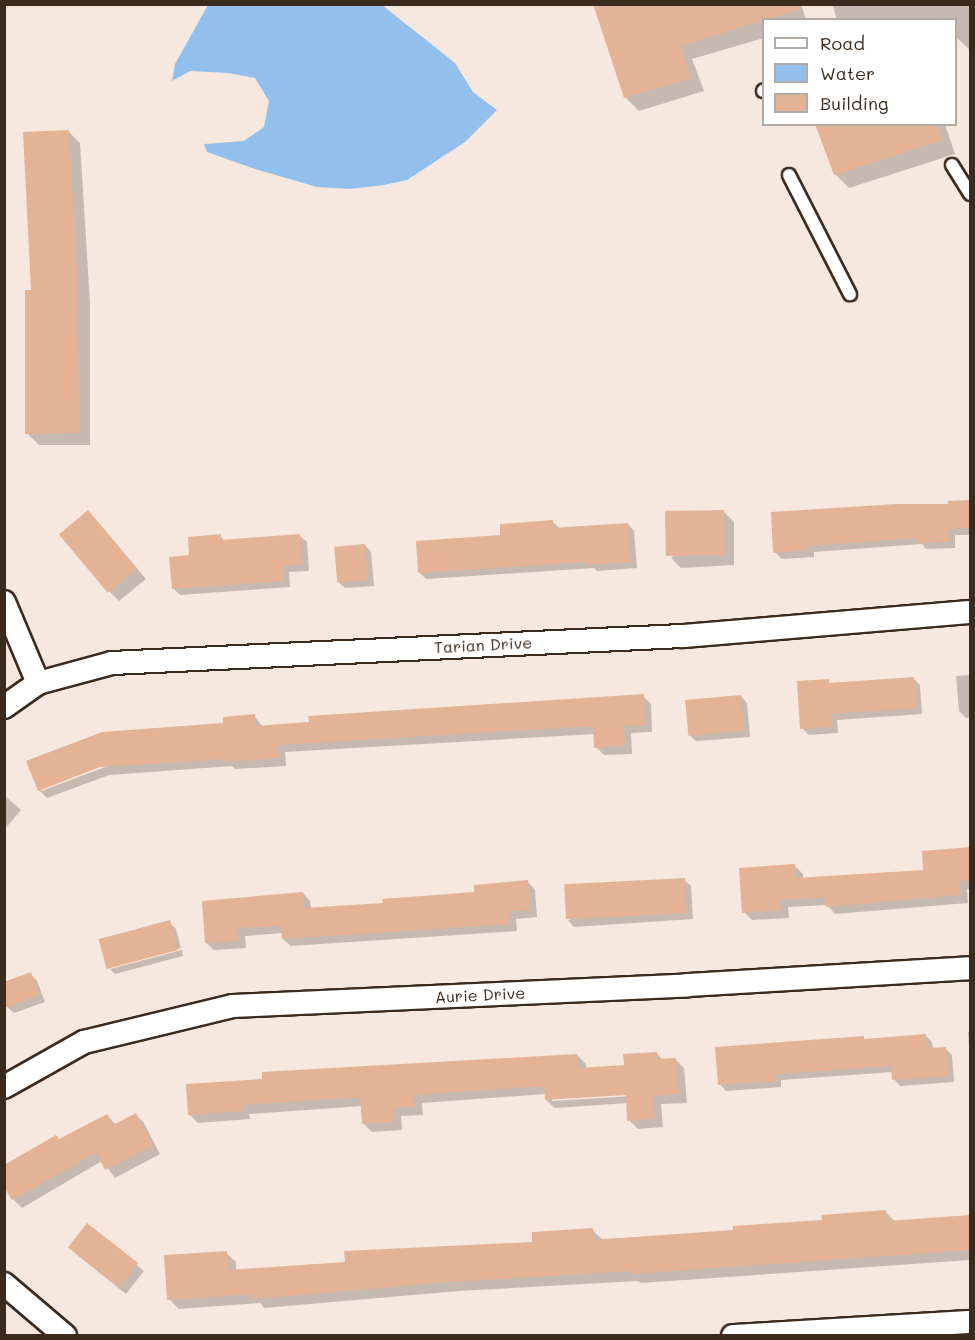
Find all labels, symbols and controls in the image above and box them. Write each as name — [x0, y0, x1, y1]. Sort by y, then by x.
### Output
legend — [762, 18, 957, 126]
text: Road — [820, 31, 865, 55]
text: Water — [820, 61, 875, 85]
text: Building — [820, 91, 888, 115]
street label: Tarian Drive — [434, 633, 532, 657]
street label: Aurie Drive — [435, 983, 525, 1007]

